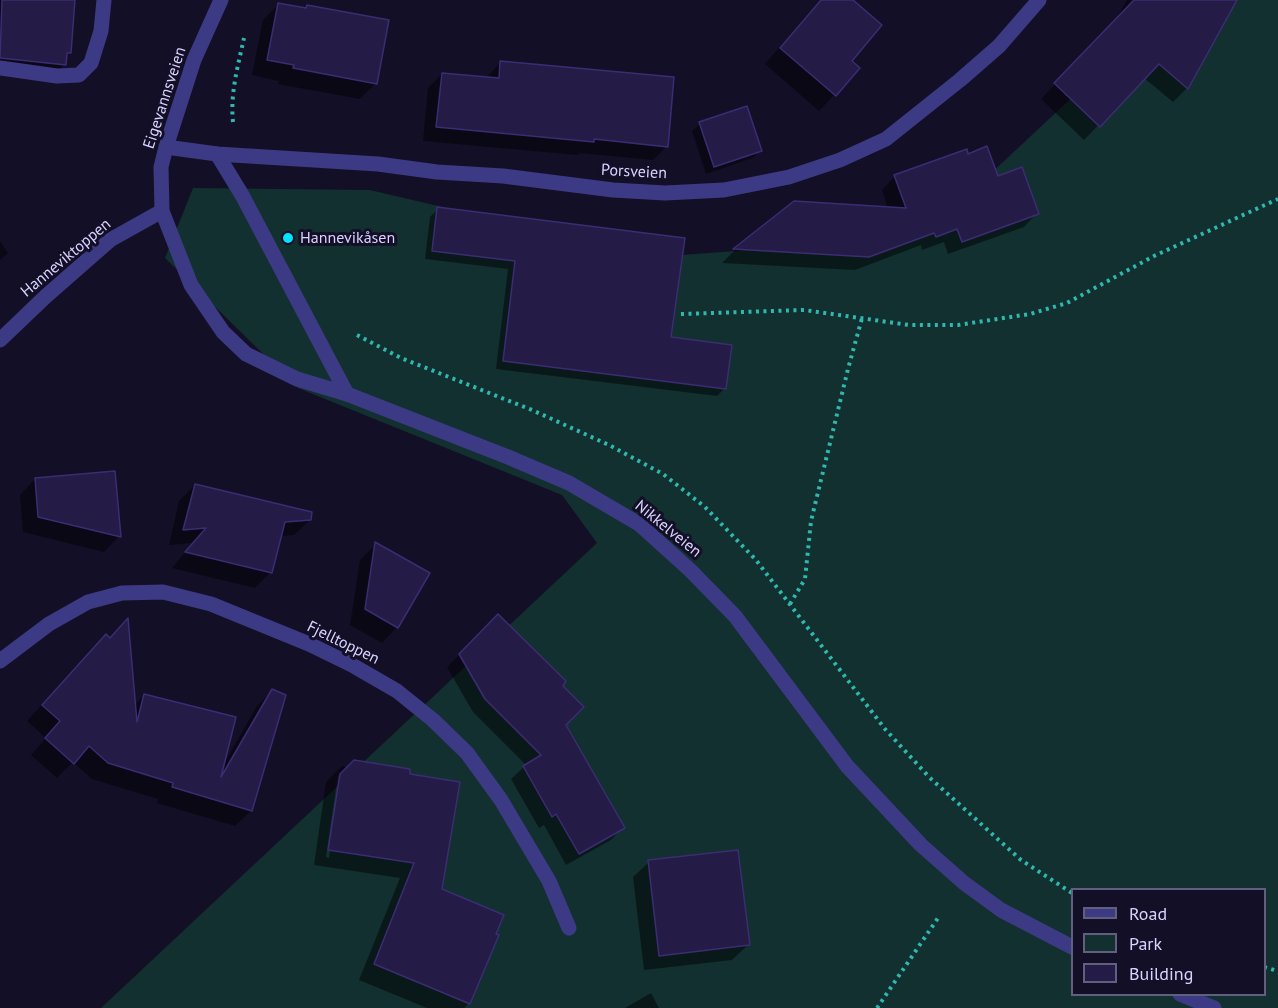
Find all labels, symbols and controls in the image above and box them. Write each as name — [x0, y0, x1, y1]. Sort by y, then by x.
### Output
street label: Eigevannsveien — [139, 45, 191, 151]
street label: Porsveien — [601, 161, 667, 183]
street label: Hanneviktoppen — [17, 215, 115, 301]
place label: Hannevikåsen — [300, 228, 395, 248]
marker: Hannevikåsen — [281, 231, 295, 245]
street label: Nikkelveien — [631, 496, 705, 562]
street label: Fjelltoppen — [304, 617, 382, 669]
legend — [1071, 888, 1266, 996]
text: Road — [1129, 902, 1167, 925]
text: Park — [1129, 932, 1162, 955]
text: Building — [1129, 962, 1193, 985]

